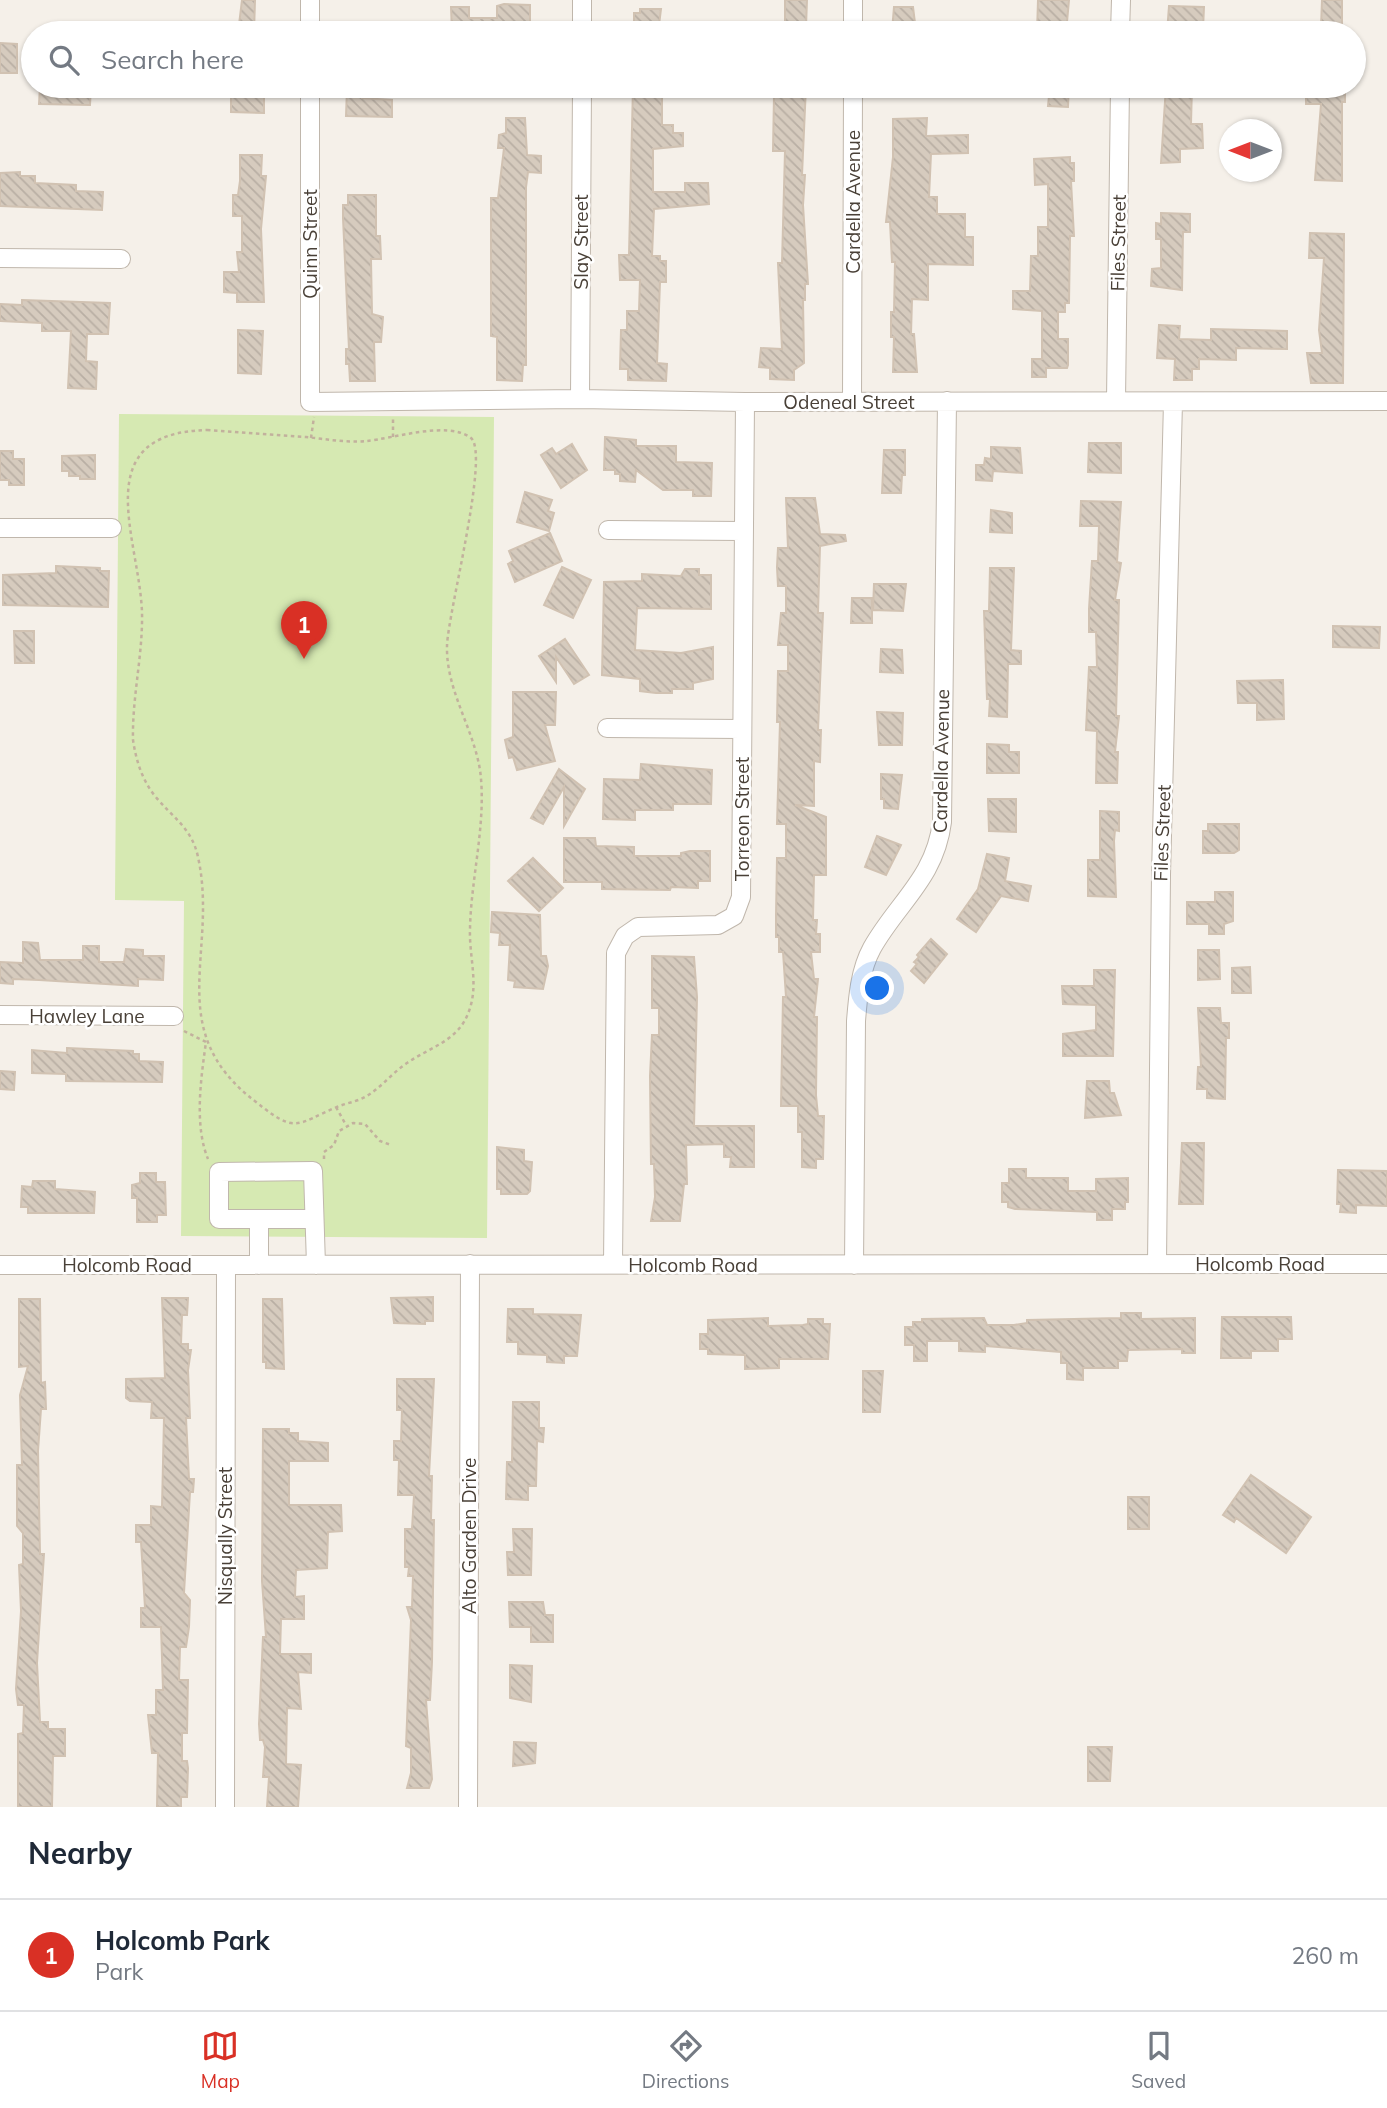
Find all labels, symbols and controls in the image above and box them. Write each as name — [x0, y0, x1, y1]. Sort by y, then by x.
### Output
search box — [21, 21, 1366, 98]
icon: search — [45, 41, 83, 79]
text: Search here — [101, 43, 244, 76]
north arrow — [1219, 119, 1282, 182]
street label: Cardella Avenue — [841, 130, 865, 274]
street label: Quinn Street — [298, 189, 322, 299]
street label: Slay Street — [569, 194, 593, 290]
street label: Files Street — [1105, 194, 1131, 292]
street label: Odeneal Street — [783, 390, 915, 414]
pin: 1 — [281, 601, 327, 659]
street label: Cardella Avenue — [928, 689, 954, 833]
street label: Torreon Street — [730, 756, 754, 881]
street label: Files Street — [1148, 784, 1176, 882]
your location — [860, 971, 894, 1005]
street label: Hawley Lane — [29, 1004, 145, 1028]
street label: Holcomb Road — [1195, 1252, 1325, 1276]
street label: Holcomb Road — [62, 1253, 192, 1277]
street label: Holcomb Road — [628, 1253, 758, 1277]
street label: Alto Garden Drive — [457, 1458, 481, 1614]
street label: Nisqually Street — [213, 1466, 237, 1605]
text: Nearby — [28, 1834, 132, 1872]
text: Holcomb Park — [95, 1924, 270, 1957]
text: 1 — [44, 1941, 58, 1970]
text: 260 m — [1291, 1941, 1359, 1970]
text: Park — [95, 1957, 143, 1986]
tab: Map — [201, 2027, 240, 2093]
tab: Directions — [642, 2027, 730, 2093]
tab: Saved — [1131, 2027, 1186, 2093]

